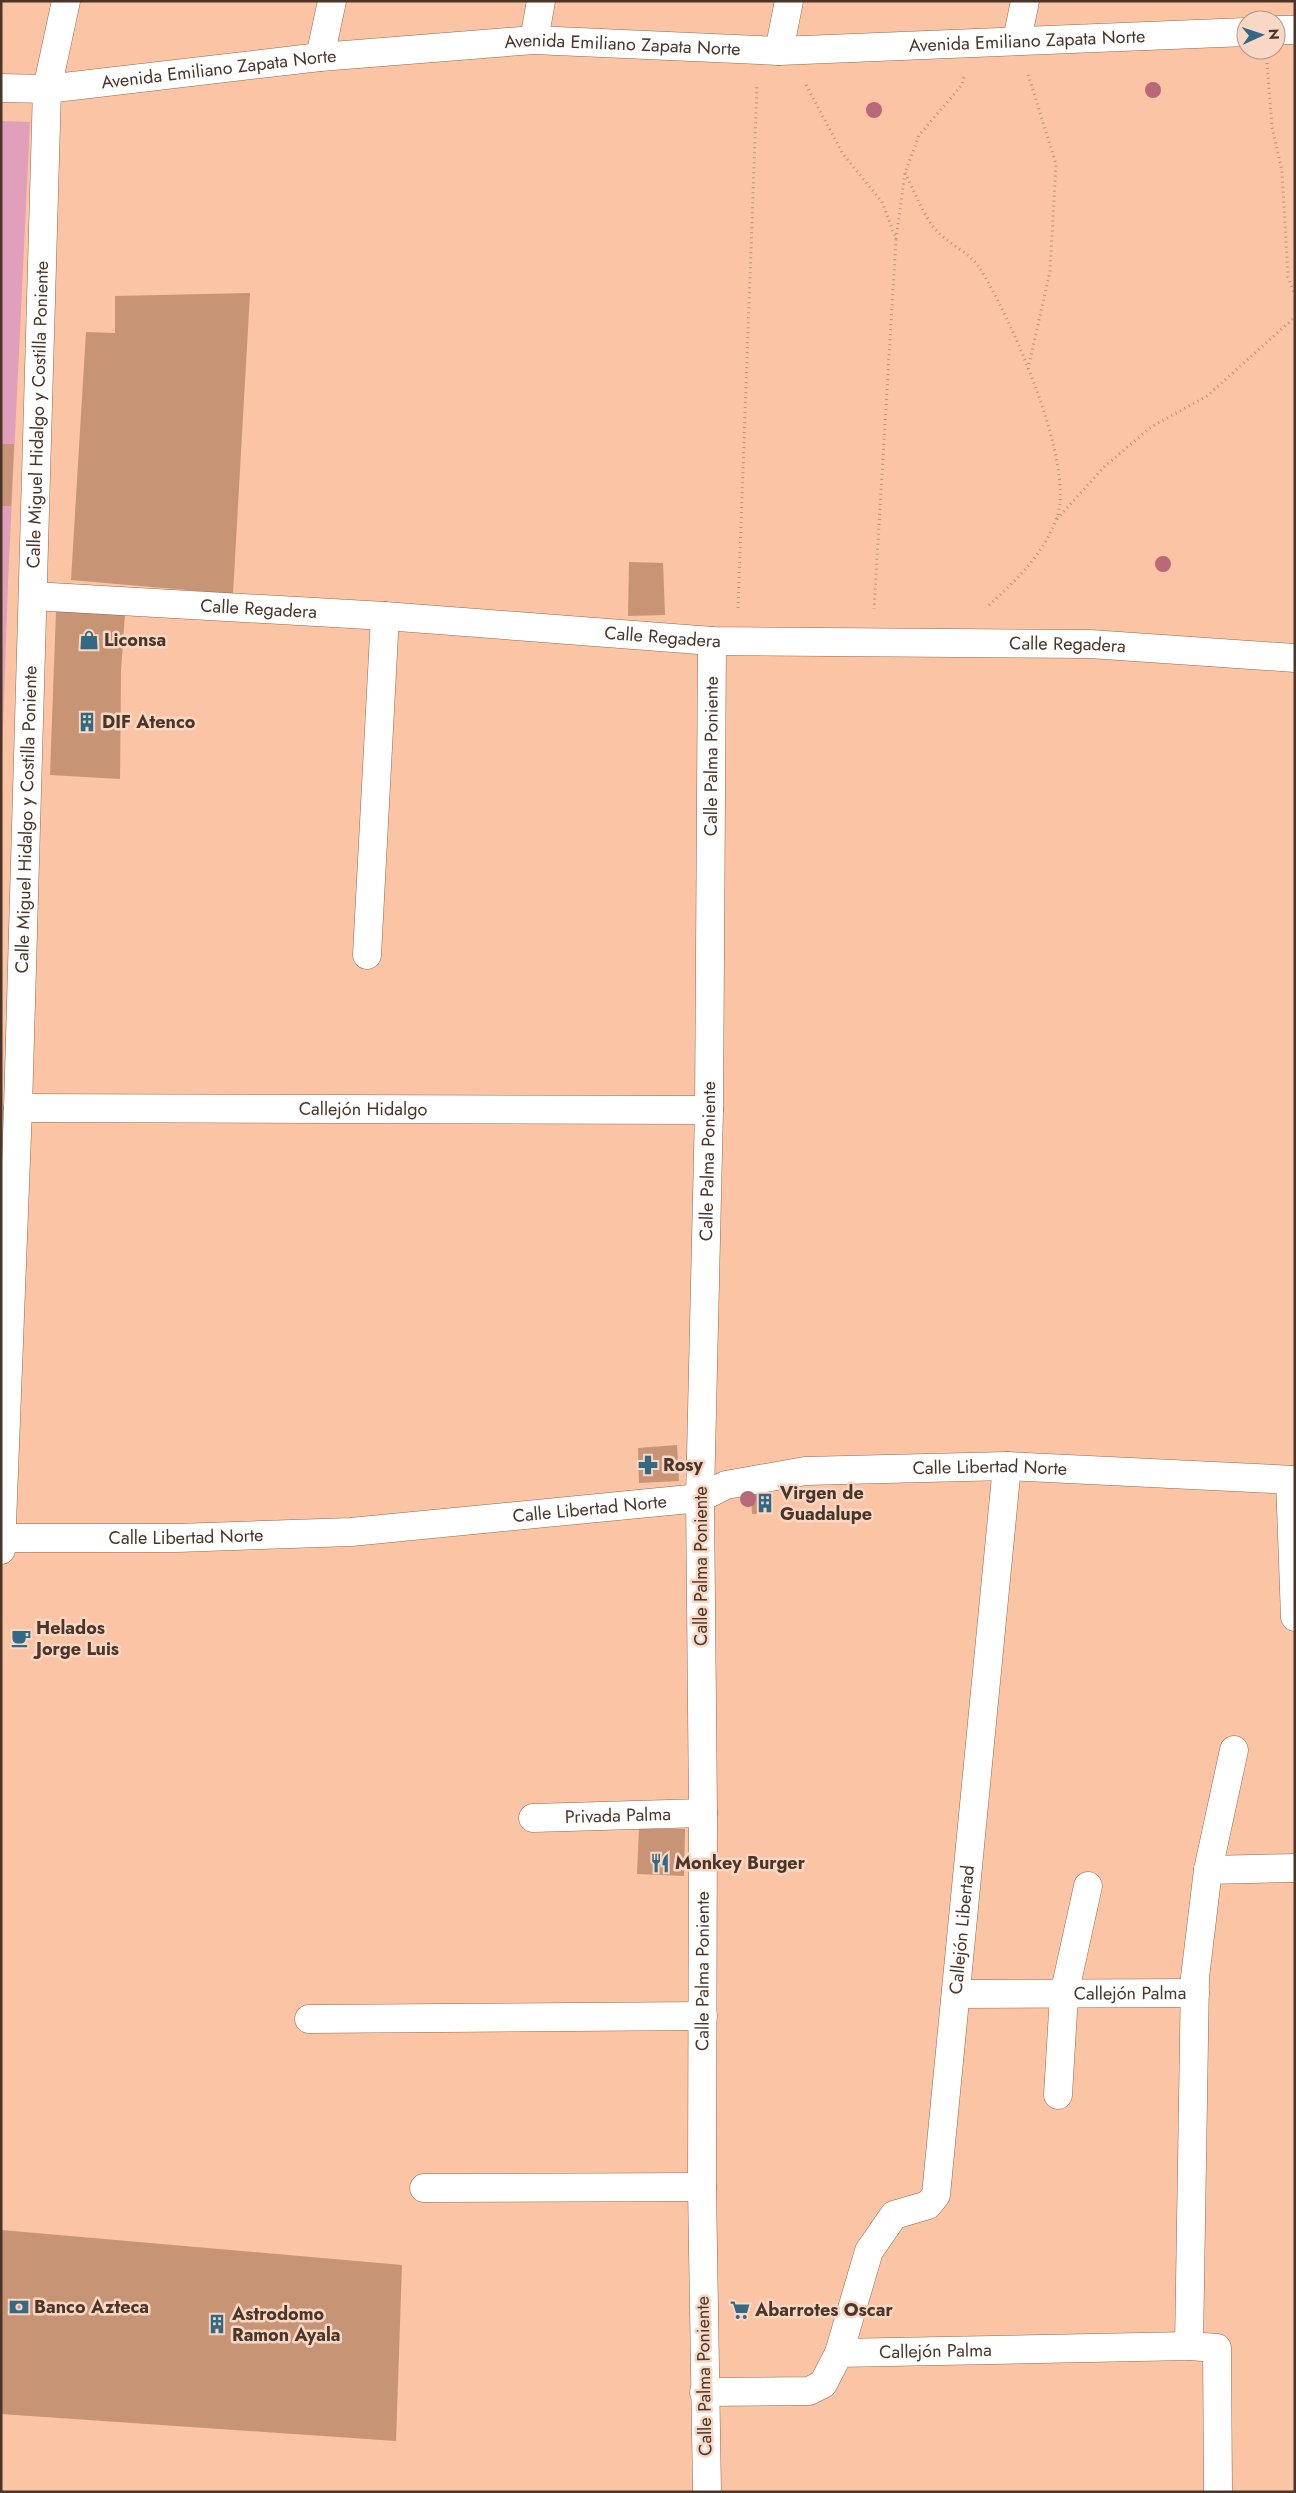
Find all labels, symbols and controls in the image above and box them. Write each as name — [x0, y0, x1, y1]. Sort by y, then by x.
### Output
north arrow — [1236, 10, 1286, 60]
street label: Avenida Emiliano Zapata Norte — [908, 23, 1146, 59]
street label: Avenida Emiliano Zapata Norte — [503, 27, 741, 62]
text: N — [1264, 28, 1284, 40]
street label: Avenida Emiliano Zapata Norte — [100, 43, 337, 96]
street label: Calle Miguel Hidalgo y Costilla Poniente — [20, 260, 55, 569]
street label: Calle Regadera — [200, 593, 318, 625]
street label: Calle Regadera — [603, 620, 721, 654]
place label: Liconsa — [104, 627, 166, 653]
shop icon: Liconsa — [78, 629, 100, 651]
street label: Calle Regadera — [1009, 630, 1127, 659]
street label: Calle Miguel Hidalgo y Costilla Poniente — [9, 665, 44, 974]
street label: Calle Palma Poniente — [698, 676, 725, 836]
place label: DIF Atenco — [102, 709, 196, 735]
building icon: DIF Atenco — [76, 711, 98, 733]
street label: Calle Palma Poniente — [693, 1081, 722, 1241]
street label: Callejón Hidalgo — [299, 1096, 427, 1122]
place label: Rosy — [663, 1452, 703, 1478]
street label: Calle Libertad Norte — [912, 1453, 1068, 1482]
pharmacy icon: Rosy — [637, 1454, 659, 1476]
place label: Virgen de Guadalupe — [779, 1480, 872, 1527]
street label: Calle Palma Poniente — [688, 1486, 714, 1646]
street label: Calle Libertad Norte — [511, 1488, 668, 1529]
building icon: Virgen de Guadalupe — [754, 1492, 776, 1514]
street label: Calle Libertad Norte — [109, 1522, 264, 1551]
place label: Helados Jorge Luis — [33, 1615, 119, 1662]
cafe icon: Helados Jorge Luis — [10, 1627, 32, 1649]
street label: Privada Palma — [565, 1801, 671, 1830]
place label: Monkey Burger — [675, 1850, 806, 1876]
restaurant icon: Monkey Burger — [649, 1852, 671, 1874]
street label: Callejón Libertad — [943, 1864, 981, 1995]
street label: Calle Palma Poniente — [689, 1891, 716, 2051]
street label: Callejón Palma — [1074, 1980, 1186, 2007]
place label: Banco Azteca — [34, 2294, 149, 2320]
bank icon: Banco Azteca — [8, 2296, 30, 2318]
street label: Calle Palma Poniente — [690, 2296, 718, 2456]
place label: Abarrotes Oscar — [754, 2297, 893, 2323]
supermarket icon: Abarrotes Oscar — [729, 2299, 751, 2321]
place label: Astrodomo Ramon Ayala — [231, 2301, 340, 2348]
building icon: Astrodomo Ramon Ayala — [206, 2313, 228, 2335]
street label: Callejón Palma — [879, 2337, 992, 2365]

